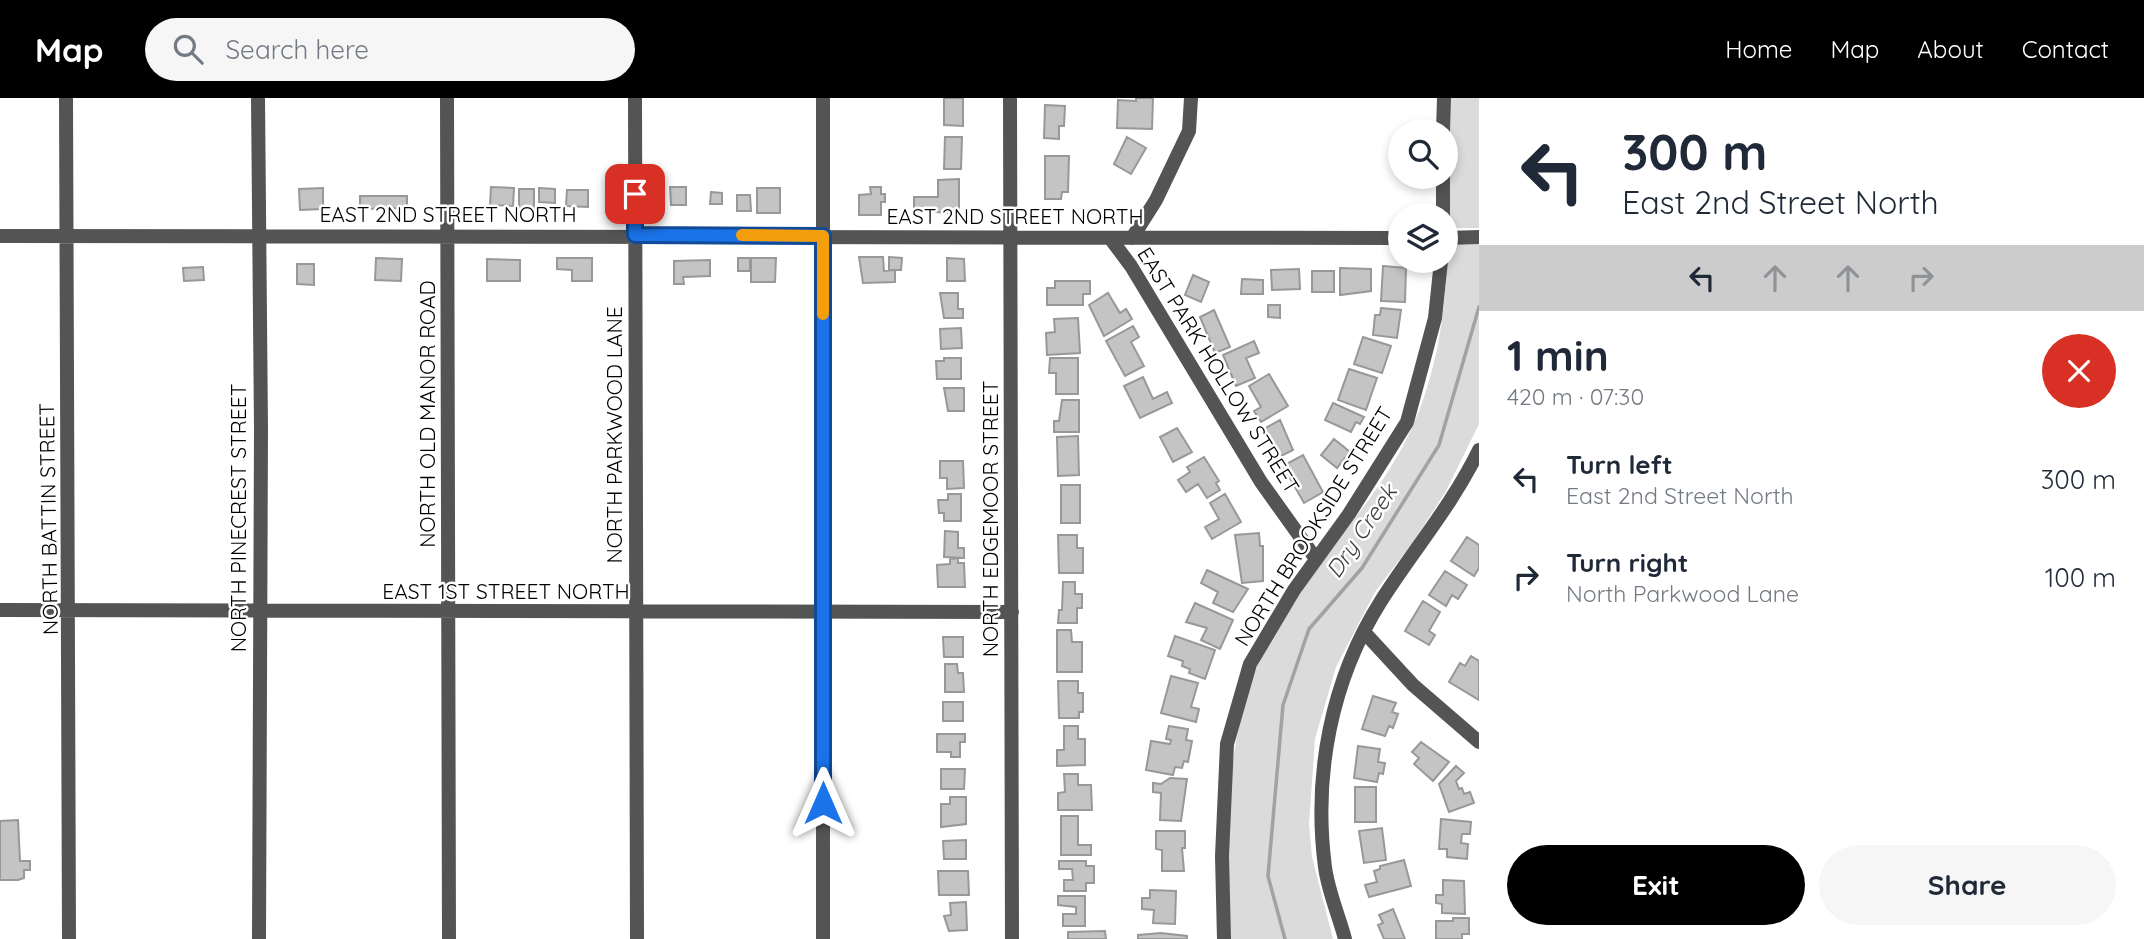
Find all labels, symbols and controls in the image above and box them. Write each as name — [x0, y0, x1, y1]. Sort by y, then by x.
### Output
search box — [145, 18, 635, 81]
text: Map — [35, 29, 103, 70]
icon: search — [169, 30, 207, 68]
text: Search here — [225, 33, 369, 66]
text: Home — [1725, 34, 1792, 64]
text: Map — [1830, 34, 1879, 64]
text: About — [1917, 34, 1984, 64]
text: Contact — [2022, 34, 2109, 64]
map controls — [1388, 119, 1458, 273]
button: search — [1388, 119, 1458, 189]
text: 300 m — [1622, 121, 1767, 182]
icon: left — [1507, 126, 1598, 217]
pin — [605, 164, 665, 224]
icon: arrive — [616, 175, 654, 213]
text: East 2nd Street North — [1622, 182, 1939, 222]
street label: EAST 2ND STREET NORTH — [319, 201, 577, 227]
street label: EAST 2ND STREET NORTH — [886, 203, 1144, 229]
button: layers — [1388, 203, 1458, 273]
street label: EAST PARK HOLLOW STREET — [1132, 242, 1306, 498]
icon: left — [1683, 259, 1721, 297]
icon: ahead — [1756, 259, 1794, 297]
icon: ahead — [1829, 259, 1867, 297]
icon: right — [1902, 259, 1940, 297]
street label: NORTH OLD MANOR ROAD — [414, 280, 440, 548]
street label: NORTH PARKWOOD LANE — [601, 306, 627, 564]
text: 1 min — [1507, 329, 1609, 382]
button: close — [2042, 334, 2116, 408]
street label: NORTH EDGEMOOR STREET — [977, 381, 1003, 657]
text: 420 m · 07:30 — [1507, 382, 1644, 411]
street label: NORTH PINECREST STREET — [225, 384, 251, 652]
street label: NORTH BROOKSIDE STREET — [1229, 402, 1397, 650]
street label: NORTH BATTIN STREET — [33, 403, 63, 635]
text: Turn left — [1566, 448, 1673, 481]
icon: left — [1507, 460, 1545, 498]
text: 300 m — [2041, 463, 2116, 496]
water label: Dry Creek — [1319, 477, 1404, 583]
text: East 2nd Street North — [1566, 481, 1794, 510]
text: Turn right — [1566, 546, 1688, 579]
icon: right — [1507, 558, 1545, 596]
text: 100 m — [2045, 561, 2116, 594]
street label: EAST 1ST STREET NORTH — [382, 578, 630, 604]
text: North Parkwood Lane — [1566, 579, 1799, 608]
position arrow — [786, 766, 860, 840]
button: Exit — [1507, 845, 1805, 925]
button: Share — [1819, 845, 2116, 925]

